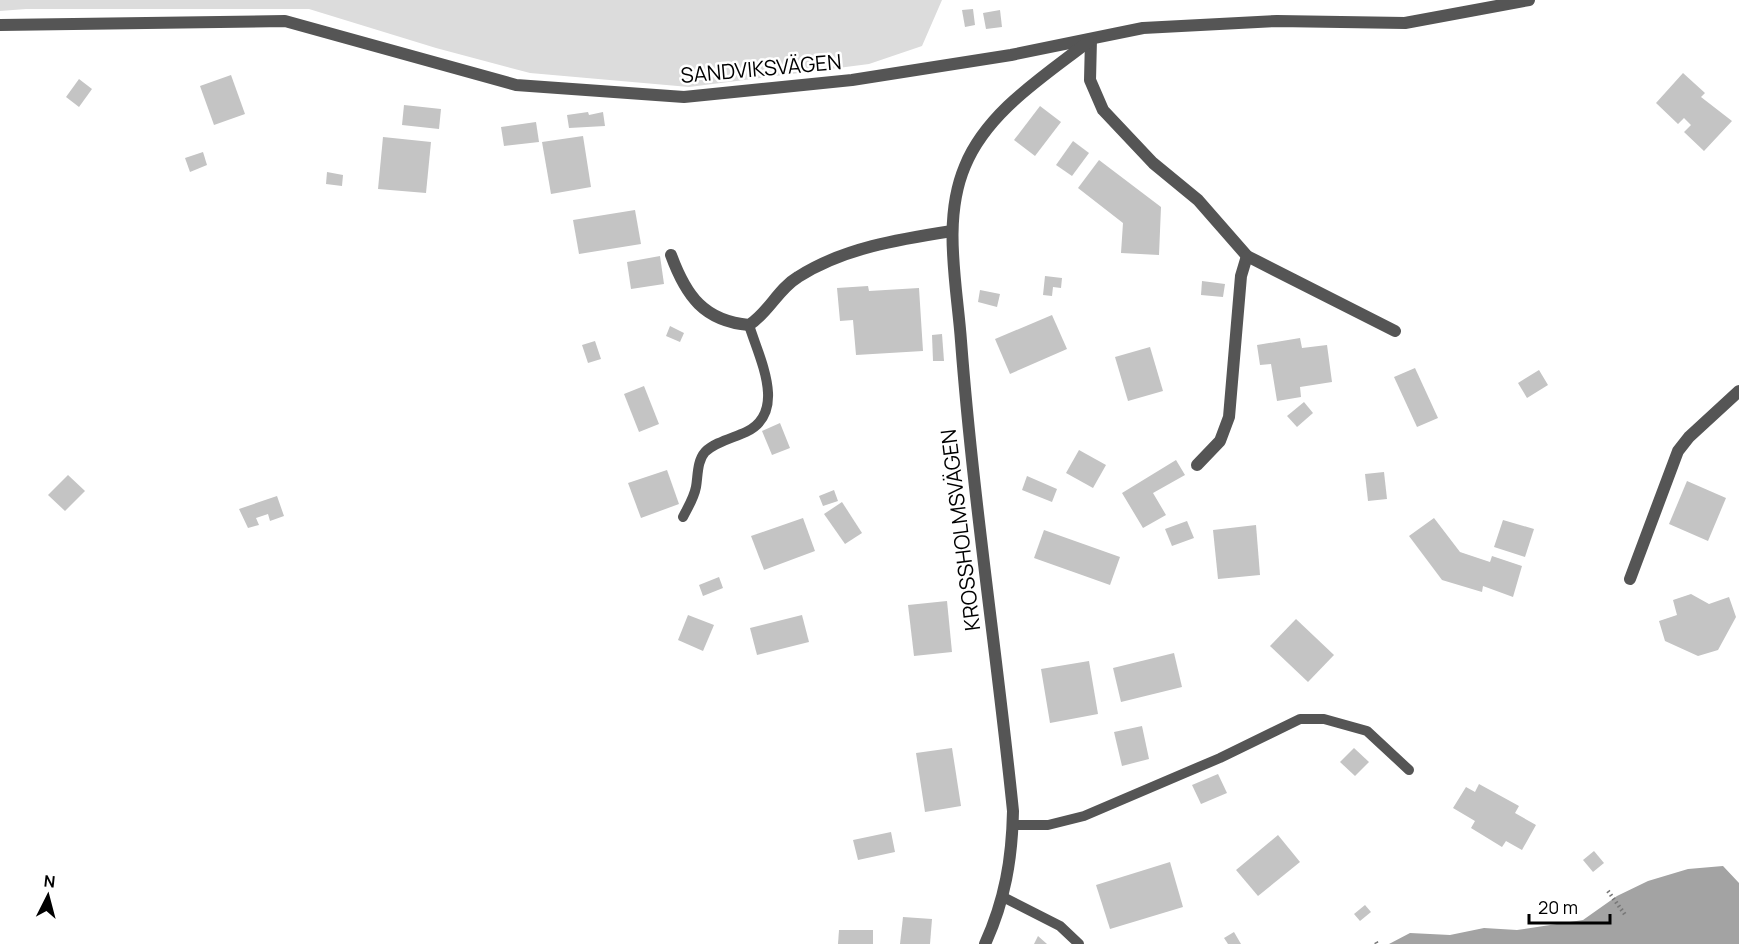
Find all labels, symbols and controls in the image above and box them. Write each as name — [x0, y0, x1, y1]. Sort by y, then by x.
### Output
street label: SANDVIKSVÄGEN — [679, 47, 843, 89]
street label: KROSSHOLMSVÄGEN — [934, 428, 986, 632]
north arrow — [18, 866, 78, 926]
text: N — [43, 870, 56, 893]
scale bar — [1529, 887, 1610, 925]
text: 20 m — [1538, 895, 1578, 919]

